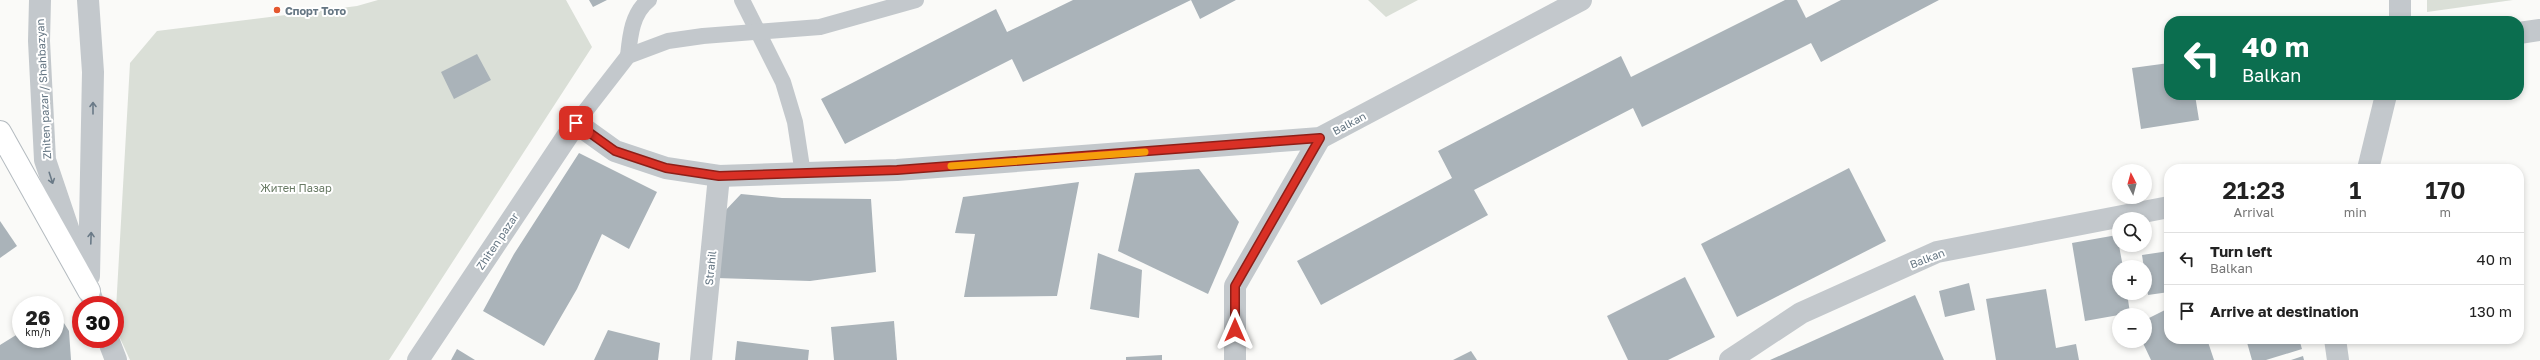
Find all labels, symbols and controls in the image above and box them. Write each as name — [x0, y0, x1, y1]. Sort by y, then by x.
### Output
place label: Спорт Тото — [285, 4, 347, 17]
marker: Спорт Тото — [272, 5, 282, 15]
street label: Zhiten pazar / Shahbazyan — [33, 18, 53, 160]
text: 40 m — [2242, 30, 2309, 63]
icon: left — [2176, 32, 2228, 84]
text: Balkan — [2242, 64, 2301, 86]
one-way arrow — [89, 102, 97, 115]
pin — [559, 106, 593, 140]
street label: Balkan — [1330, 109, 1368, 137]
icon: arrive — [565, 112, 587, 134]
north arrow — [2112, 164, 2152, 204]
map controls — [2112, 164, 2152, 348]
one-way arrow — [48, 171, 55, 184]
text: 21:23 — [2222, 175, 2285, 204]
text: 1 — [2349, 175, 2361, 204]
text: 170 — [2425, 175, 2466, 204]
park label: Житен Пазар — [260, 181, 332, 194]
text: Arrival — [2233, 204, 2274, 220]
text: min — [2344, 204, 2367, 220]
text: m — [2440, 204, 2451, 220]
street label: Zhiten pazar — [473, 210, 521, 272]
button: search — [2112, 212, 2152, 252]
one-way arrow — [87, 232, 94, 245]
text: Turn left — [2210, 242, 2272, 260]
street label: Balkan — [1908, 245, 1946, 271]
icon: left — [2176, 248, 2198, 270]
street label: Strahil — [702, 250, 718, 286]
text: 40 m — [2477, 250, 2512, 268]
button: + — [2112, 260, 2152, 300]
text: Balkan — [2210, 260, 2253, 276]
speed limit sign: 30 — [72, 296, 124, 348]
icon: arrive — [2176, 300, 2198, 322]
text: Arrive at destination — [2210, 302, 2359, 320]
text: 130 m — [2470, 302, 2512, 320]
text: 26 — [26, 305, 50, 329]
button: − — [2112, 308, 2152, 348]
position arrow — [1214, 309, 1256, 351]
text: km/h — [25, 326, 51, 338]

